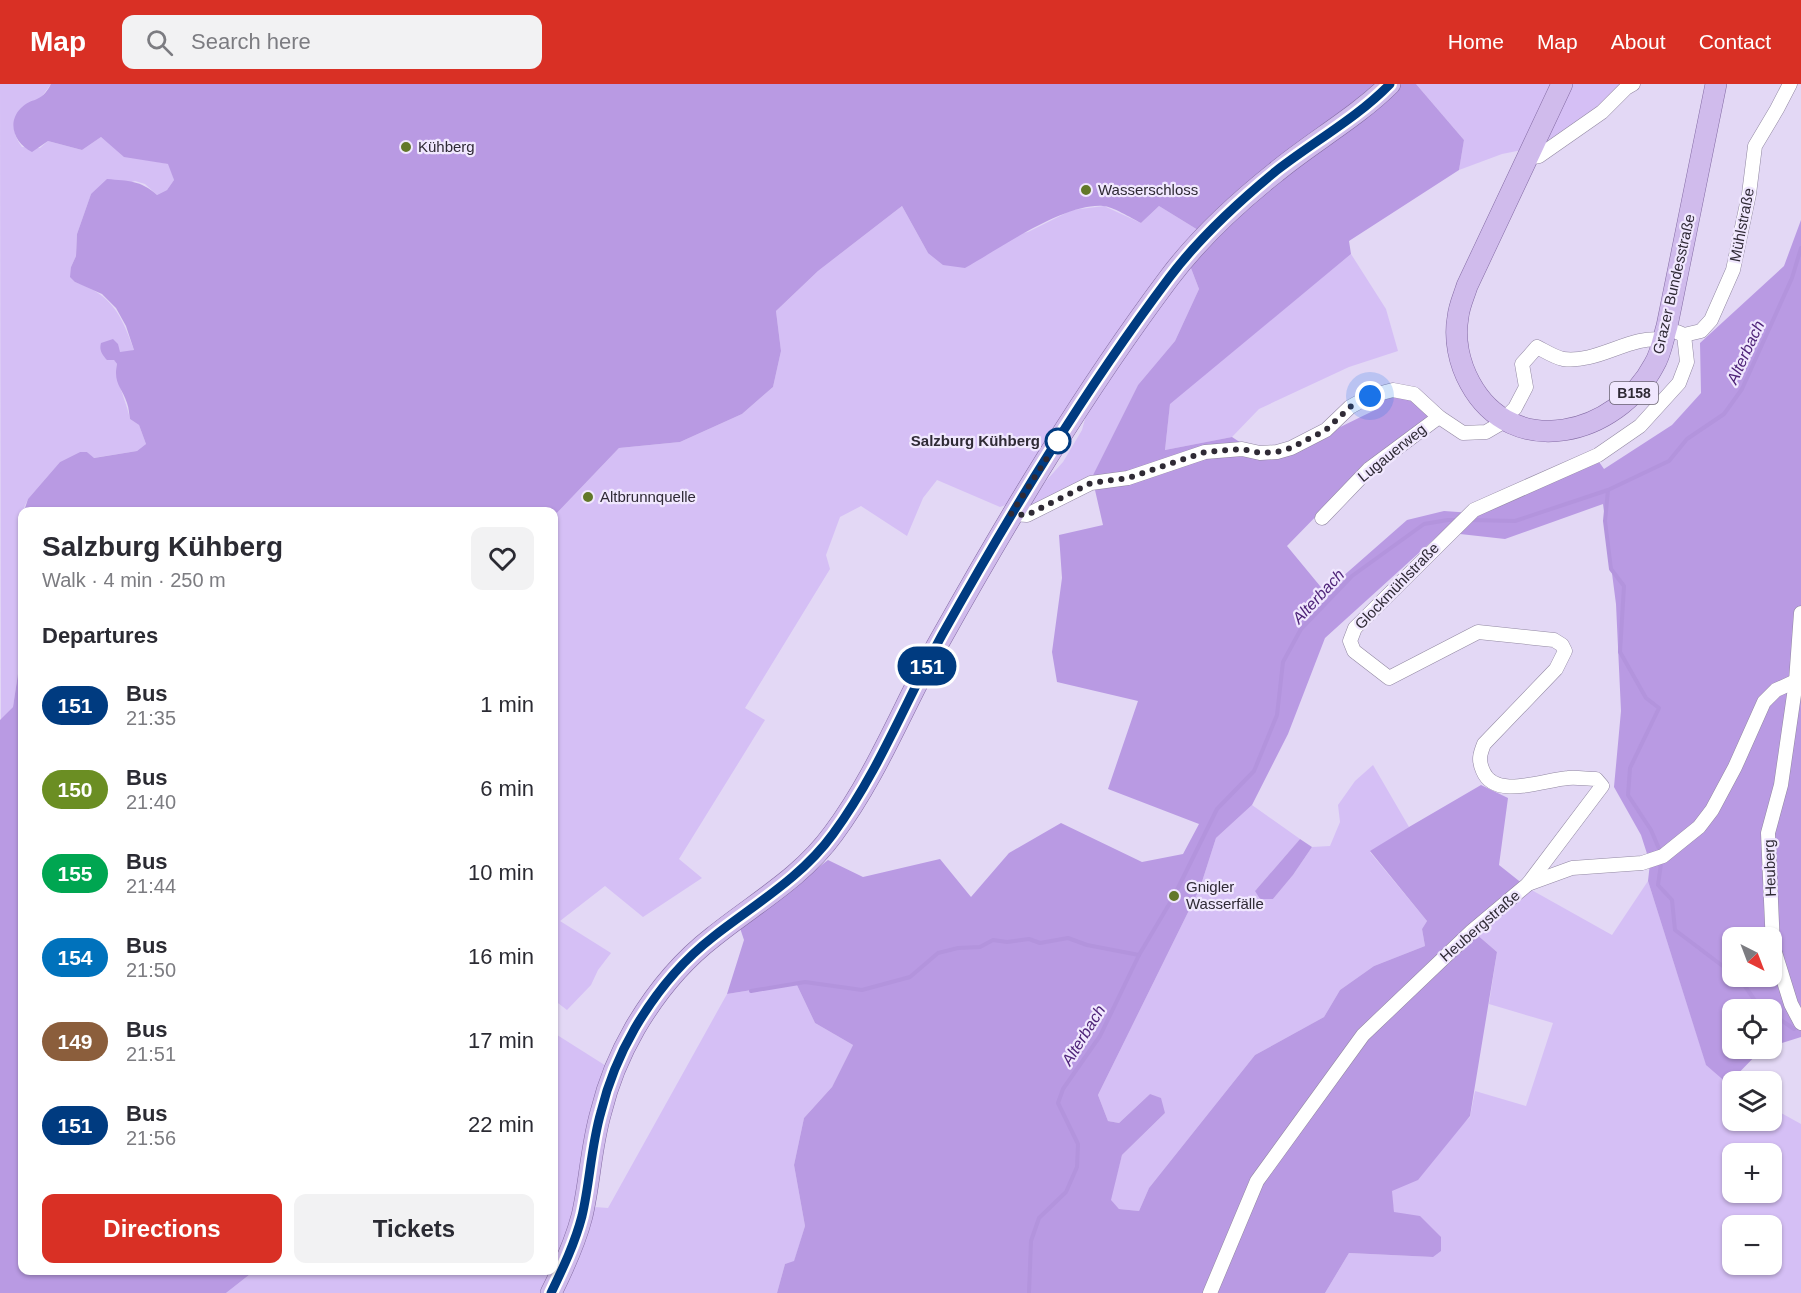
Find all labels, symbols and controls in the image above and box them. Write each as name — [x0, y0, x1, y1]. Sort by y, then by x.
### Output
search box — [122, 15, 542, 69]
text: Map — [30, 26, 86, 57]
icon: search — [143, 26, 176, 59]
text: Search here — [191, 29, 311, 54]
text: Home — [1448, 30, 1504, 53]
text: Map — [1537, 30, 1578, 53]
text: About — [1611, 30, 1666, 53]
text: Contact — [1699, 30, 1771, 53]
place label: Kühberg — [418, 138, 475, 155]
marker: Kühberg — [399, 140, 413, 154]
place label: Wasserschloss — [1098, 181, 1198, 198]
marker: Wasserschloss — [1079, 183, 1093, 197]
street label: Mühlstraße — [1726, 186, 1757, 263]
street label: Grazer Bundesstraße — [1649, 212, 1698, 356]
water label: Alterbach — [1723, 318, 1767, 387]
your location — [1355, 381, 1385, 411]
road number: B158 — [1610, 382, 1658, 404]
street label: Lugauerweg — [1354, 420, 1429, 485]
marker: Salzburg Kühberg — [1045, 428, 1071, 454]
place label: Salzburg Kühberg — [911, 432, 1040, 449]
place label: Altbrunnquelle — [600, 488, 696, 505]
marker: Altbrunnquelle — [581, 490, 595, 504]
button: heart — [471, 527, 534, 590]
text: Salzburg Kühberg — [42, 531, 283, 562]
street label: Glockmühlstraße — [1351, 539, 1442, 632]
water label: Alterbach — [1288, 566, 1348, 628]
text: Walk · 4 min · 250 m — [42, 569, 226, 591]
text: Departures — [42, 623, 158, 648]
line badge: 151 — [892, 646, 962, 686]
text: 151 — [909, 655, 945, 678]
text: Bus — [126, 681, 168, 706]
text: 1 min — [480, 692, 534, 717]
text: 151 — [57, 694, 93, 717]
text: 21:35 — [126, 707, 176, 729]
text: Bus — [126, 765, 168, 790]
text: 6 min — [480, 776, 534, 801]
text: 150 — [57, 778, 93, 801]
text: 21:40 — [126, 791, 176, 813]
street label: Heuberg — [1760, 839, 1779, 897]
text: Bus — [126, 849, 168, 874]
text: 10 min — [468, 860, 534, 885]
text: 155 — [57, 862, 93, 885]
text: 21:44 — [126, 875, 176, 897]
place label: Gnigler Wasserfälle — [1186, 878, 1264, 912]
street label: Heubergstraße — [1436, 886, 1523, 965]
marker: Gnigler Wasserfälle — [1167, 889, 1181, 903]
north arrow — [1722, 927, 1782, 987]
map controls — [1722, 927, 1782, 1275]
text: Bus — [126, 933, 168, 958]
text: 16 min — [468, 944, 534, 969]
text: 154 — [57, 946, 93, 969]
text: 21:50 — [126, 959, 176, 981]
button: locate — [1722, 999, 1782, 1059]
water label: Alterbach — [1058, 1002, 1109, 1069]
text: Bus — [126, 1017, 168, 1042]
text: 17 min — [468, 1028, 534, 1053]
text: 149 — [57, 1030, 93, 1053]
text: 21:51 — [126, 1043, 176, 1065]
button: layers — [1722, 1071, 1782, 1131]
text: Bus — [126, 1101, 168, 1126]
text: 22 min — [468, 1112, 534, 1137]
text: 151 — [57, 1114, 93, 1137]
text: 21:56 — [126, 1127, 176, 1149]
button: + — [1722, 1143, 1782, 1203]
button: Directions — [42, 1194, 282, 1263]
button: Tickets — [294, 1194, 534, 1263]
button: − — [1722, 1215, 1782, 1275]

